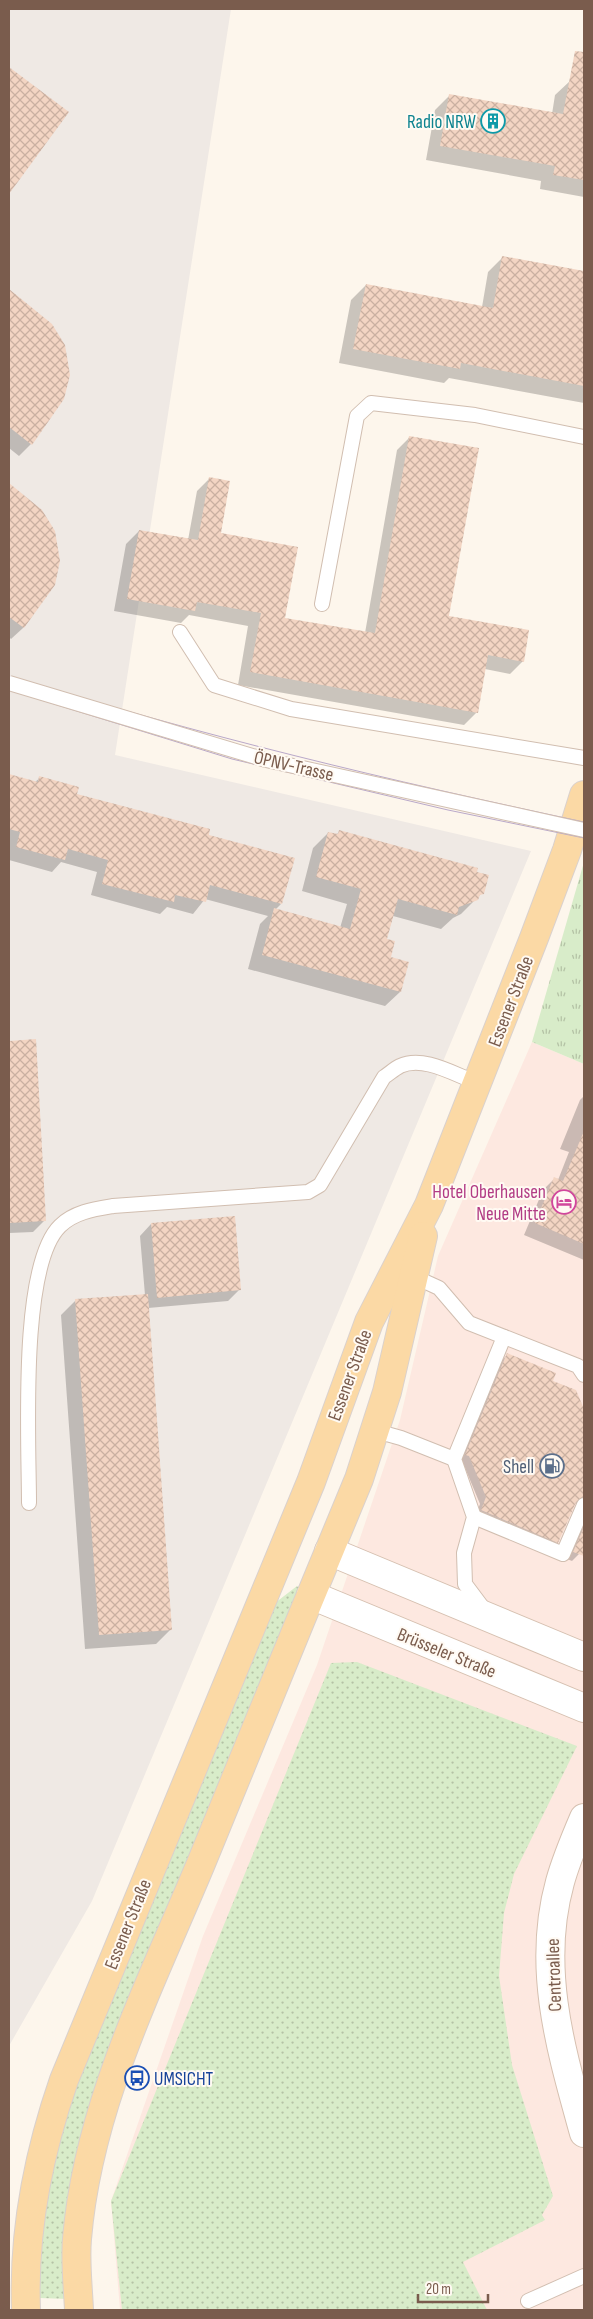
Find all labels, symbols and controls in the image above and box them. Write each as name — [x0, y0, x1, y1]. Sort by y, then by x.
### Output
building icon: Radio NRW — [480, 108, 506, 134]
place label: Radio NRW — [407, 111, 477, 134]
street label: ÖPNV-Trasse — [252, 746, 336, 787]
street label: Essener Straße — [484, 953, 539, 1050]
place label: Hotel Oberhausen Neue Mitte — [432, 1181, 546, 1226]
hotel icon: Hotel Oberhausen Neue Mitte — [551, 1189, 577, 1215]
street label: Essener Straße — [323, 1327, 377, 1424]
fuel station icon: Shell — [539, 1453, 565, 1479]
place label: Shell — [503, 1456, 534, 1479]
street label: Brüsseler Straße — [394, 1623, 499, 1684]
street label: Essener Straße — [100, 1876, 157, 1973]
street label: Centroallee — [542, 1938, 567, 2012]
bus stop icon: UMSICHT — [124, 2065, 150, 2091]
place label: UMSICHT — [154, 2068, 214, 2091]
scale bar — [418, 2272, 488, 2304]
text: 20 m — [426, 2280, 451, 2299]

